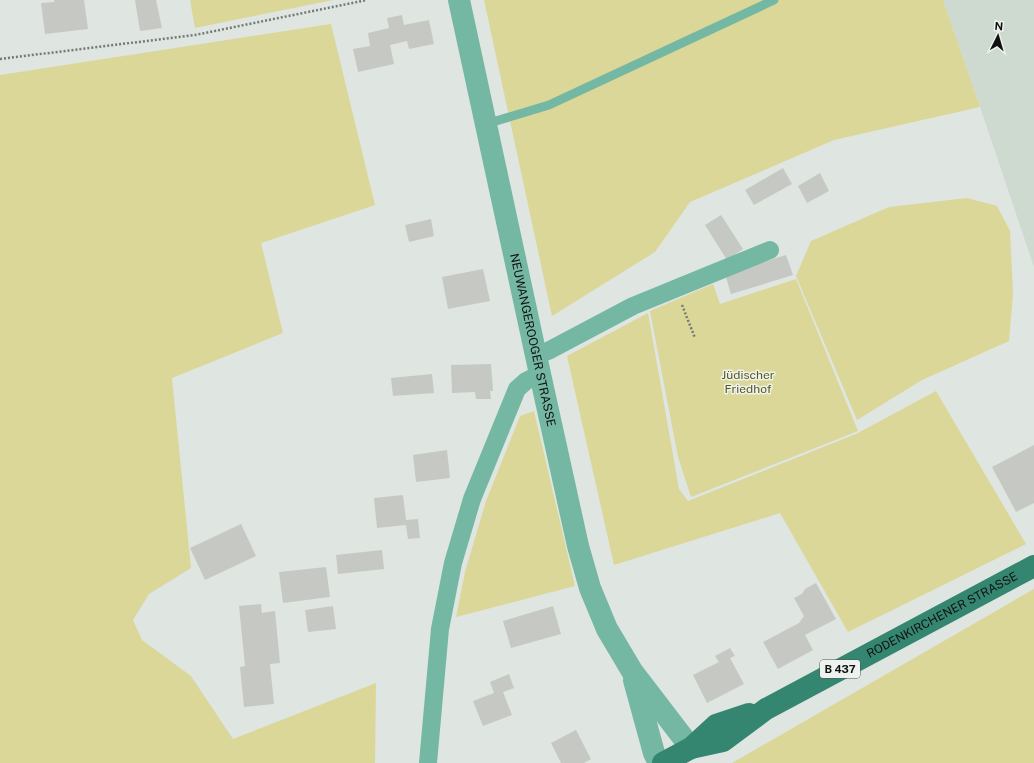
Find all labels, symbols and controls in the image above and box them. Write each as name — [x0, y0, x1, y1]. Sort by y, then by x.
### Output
north arrow — [978, 16, 1018, 56]
text: N — [994, 20, 1004, 32]
street label: NEUWANGEROOGER STRASSE — [507, 252, 558, 428]
park label: Jüdischer Friedhof — [722, 368, 775, 396]
street label: RODENKIRCHENER STRASSE — [864, 569, 1020, 661]
road number: B 437 — [820, 660, 860, 678]

